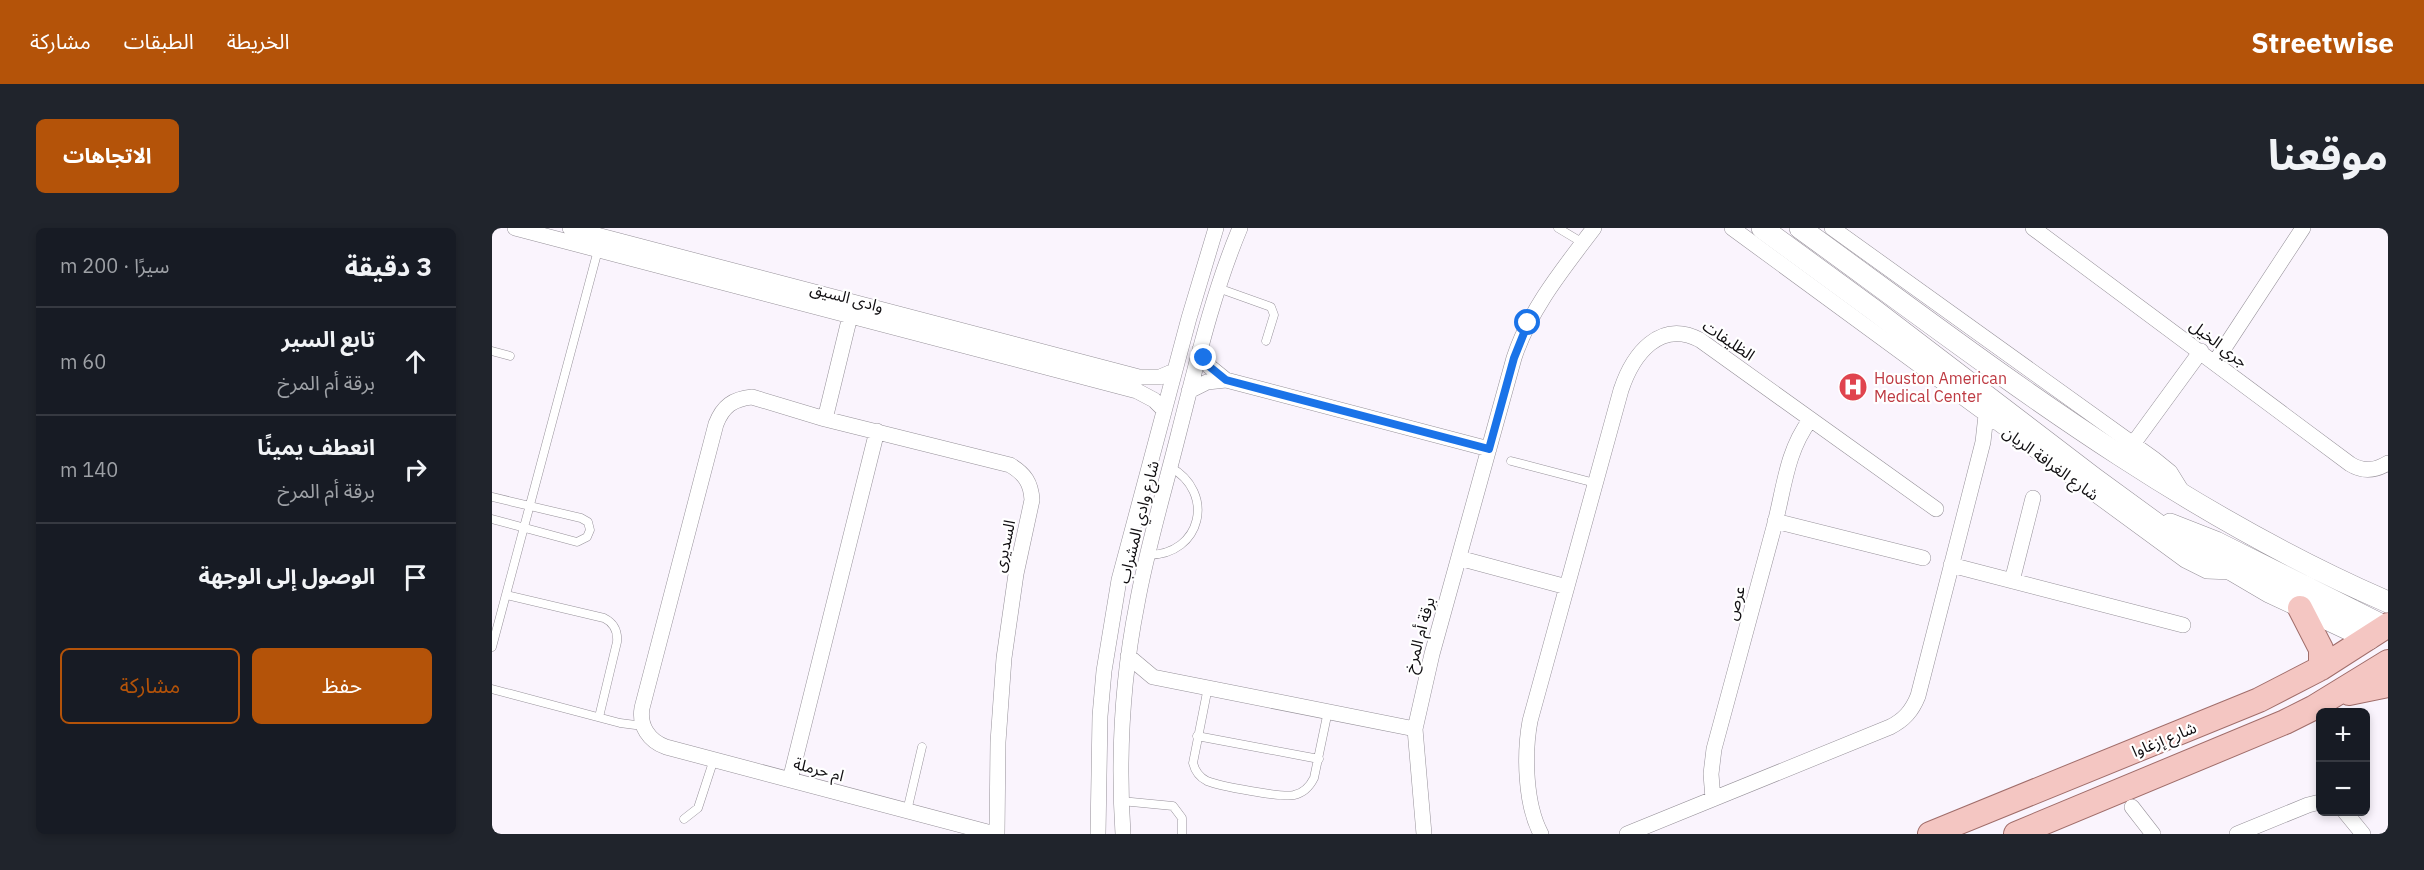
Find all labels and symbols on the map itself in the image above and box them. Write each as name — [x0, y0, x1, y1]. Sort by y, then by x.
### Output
street label: وادى السيق — [808, 278, 886, 317]
route start — [1514, 309, 1540, 335]
street label: الظليفات — [1699, 315, 1759, 365]
street label: جري الخيل — [2184, 315, 2252, 373]
route end — [1190, 344, 1216, 370]
place label: Houston American Medical Center — [1874, 368, 2007, 406]
hospital icon: Houston American Medical Center — [1837, 371, 1869, 403]
street label: شارع الغرافة الريان — [1997, 421, 2103, 507]
street label: شارع وادي المشراب — [1113, 458, 1166, 586]
street label: السديرى — [989, 518, 1019, 574]
street label: عرص — [1721, 584, 1749, 622]
street label: برقة أم المرخ — [1399, 595, 1442, 676]
street label: شارع إزغاوا — [2129, 717, 2200, 764]
street label: ام حرملة — [791, 753, 846, 788]

